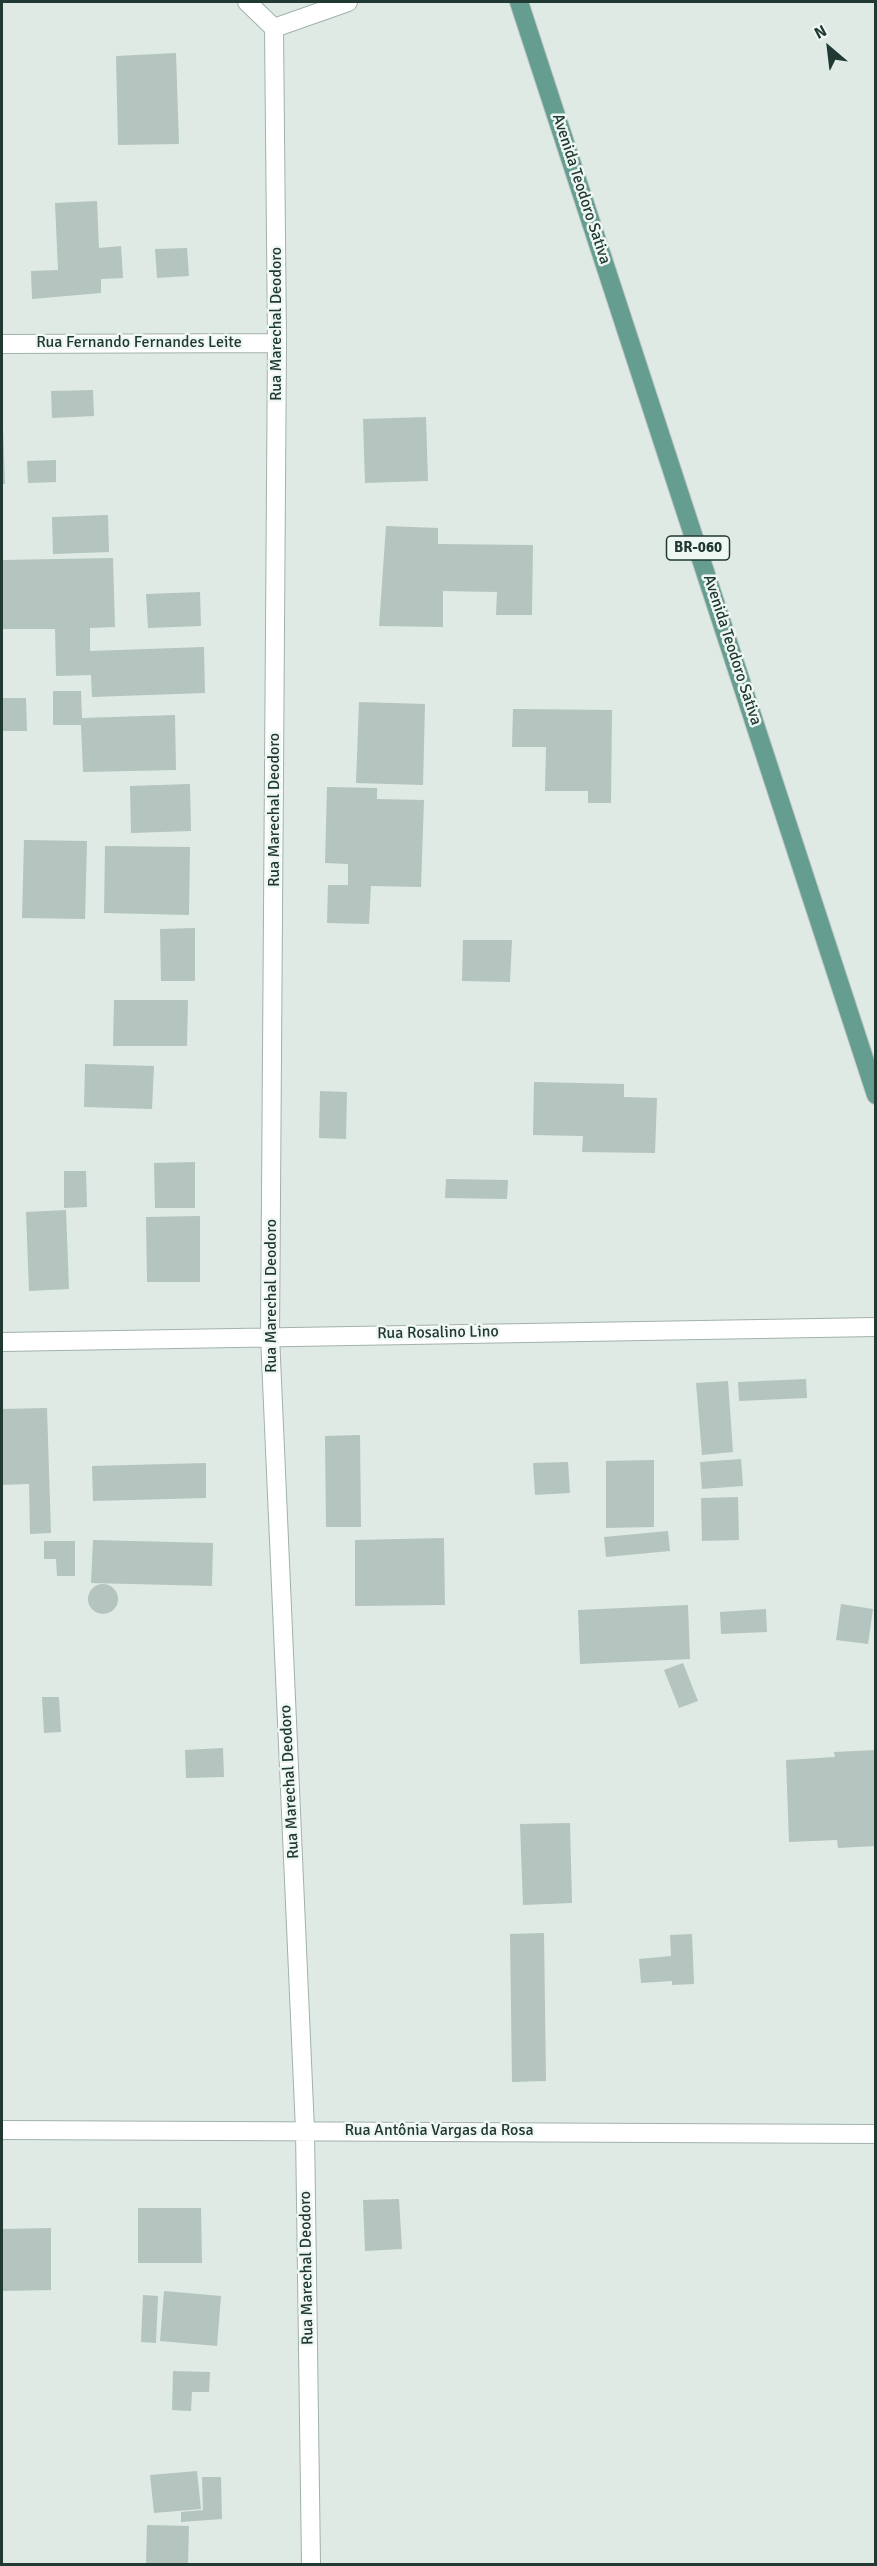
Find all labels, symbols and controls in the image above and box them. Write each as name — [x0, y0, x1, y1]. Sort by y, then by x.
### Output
north arrow — [799, 18, 859, 78]
text: N — [811, 21, 830, 44]
street label: Avenida Teodoro Sativa — [548, 111, 614, 267]
street label: Rua Marechal Deodoro — [267, 247, 287, 401]
street label: Rua Fernando Fernandes Leite — [36, 333, 242, 353]
road number: BR-060 — [666, 536, 730, 560]
street label: Avenida Teodoro Sativa — [699, 572, 765, 728]
street label: Rua Marechal Deodoro — [265, 733, 285, 887]
street label: Rua Marechal Deodoro — [262, 1219, 282, 1373]
street label: Rua Rosalino Lino — [377, 1322, 499, 1344]
street label: Rua Marechal Deodoro — [276, 1704, 304, 1860]
street label: Rua Antônia Vargas da Rosa — [344, 2121, 534, 2141]
street label: Rua Marechal Deodoro — [296, 2191, 318, 2345]

